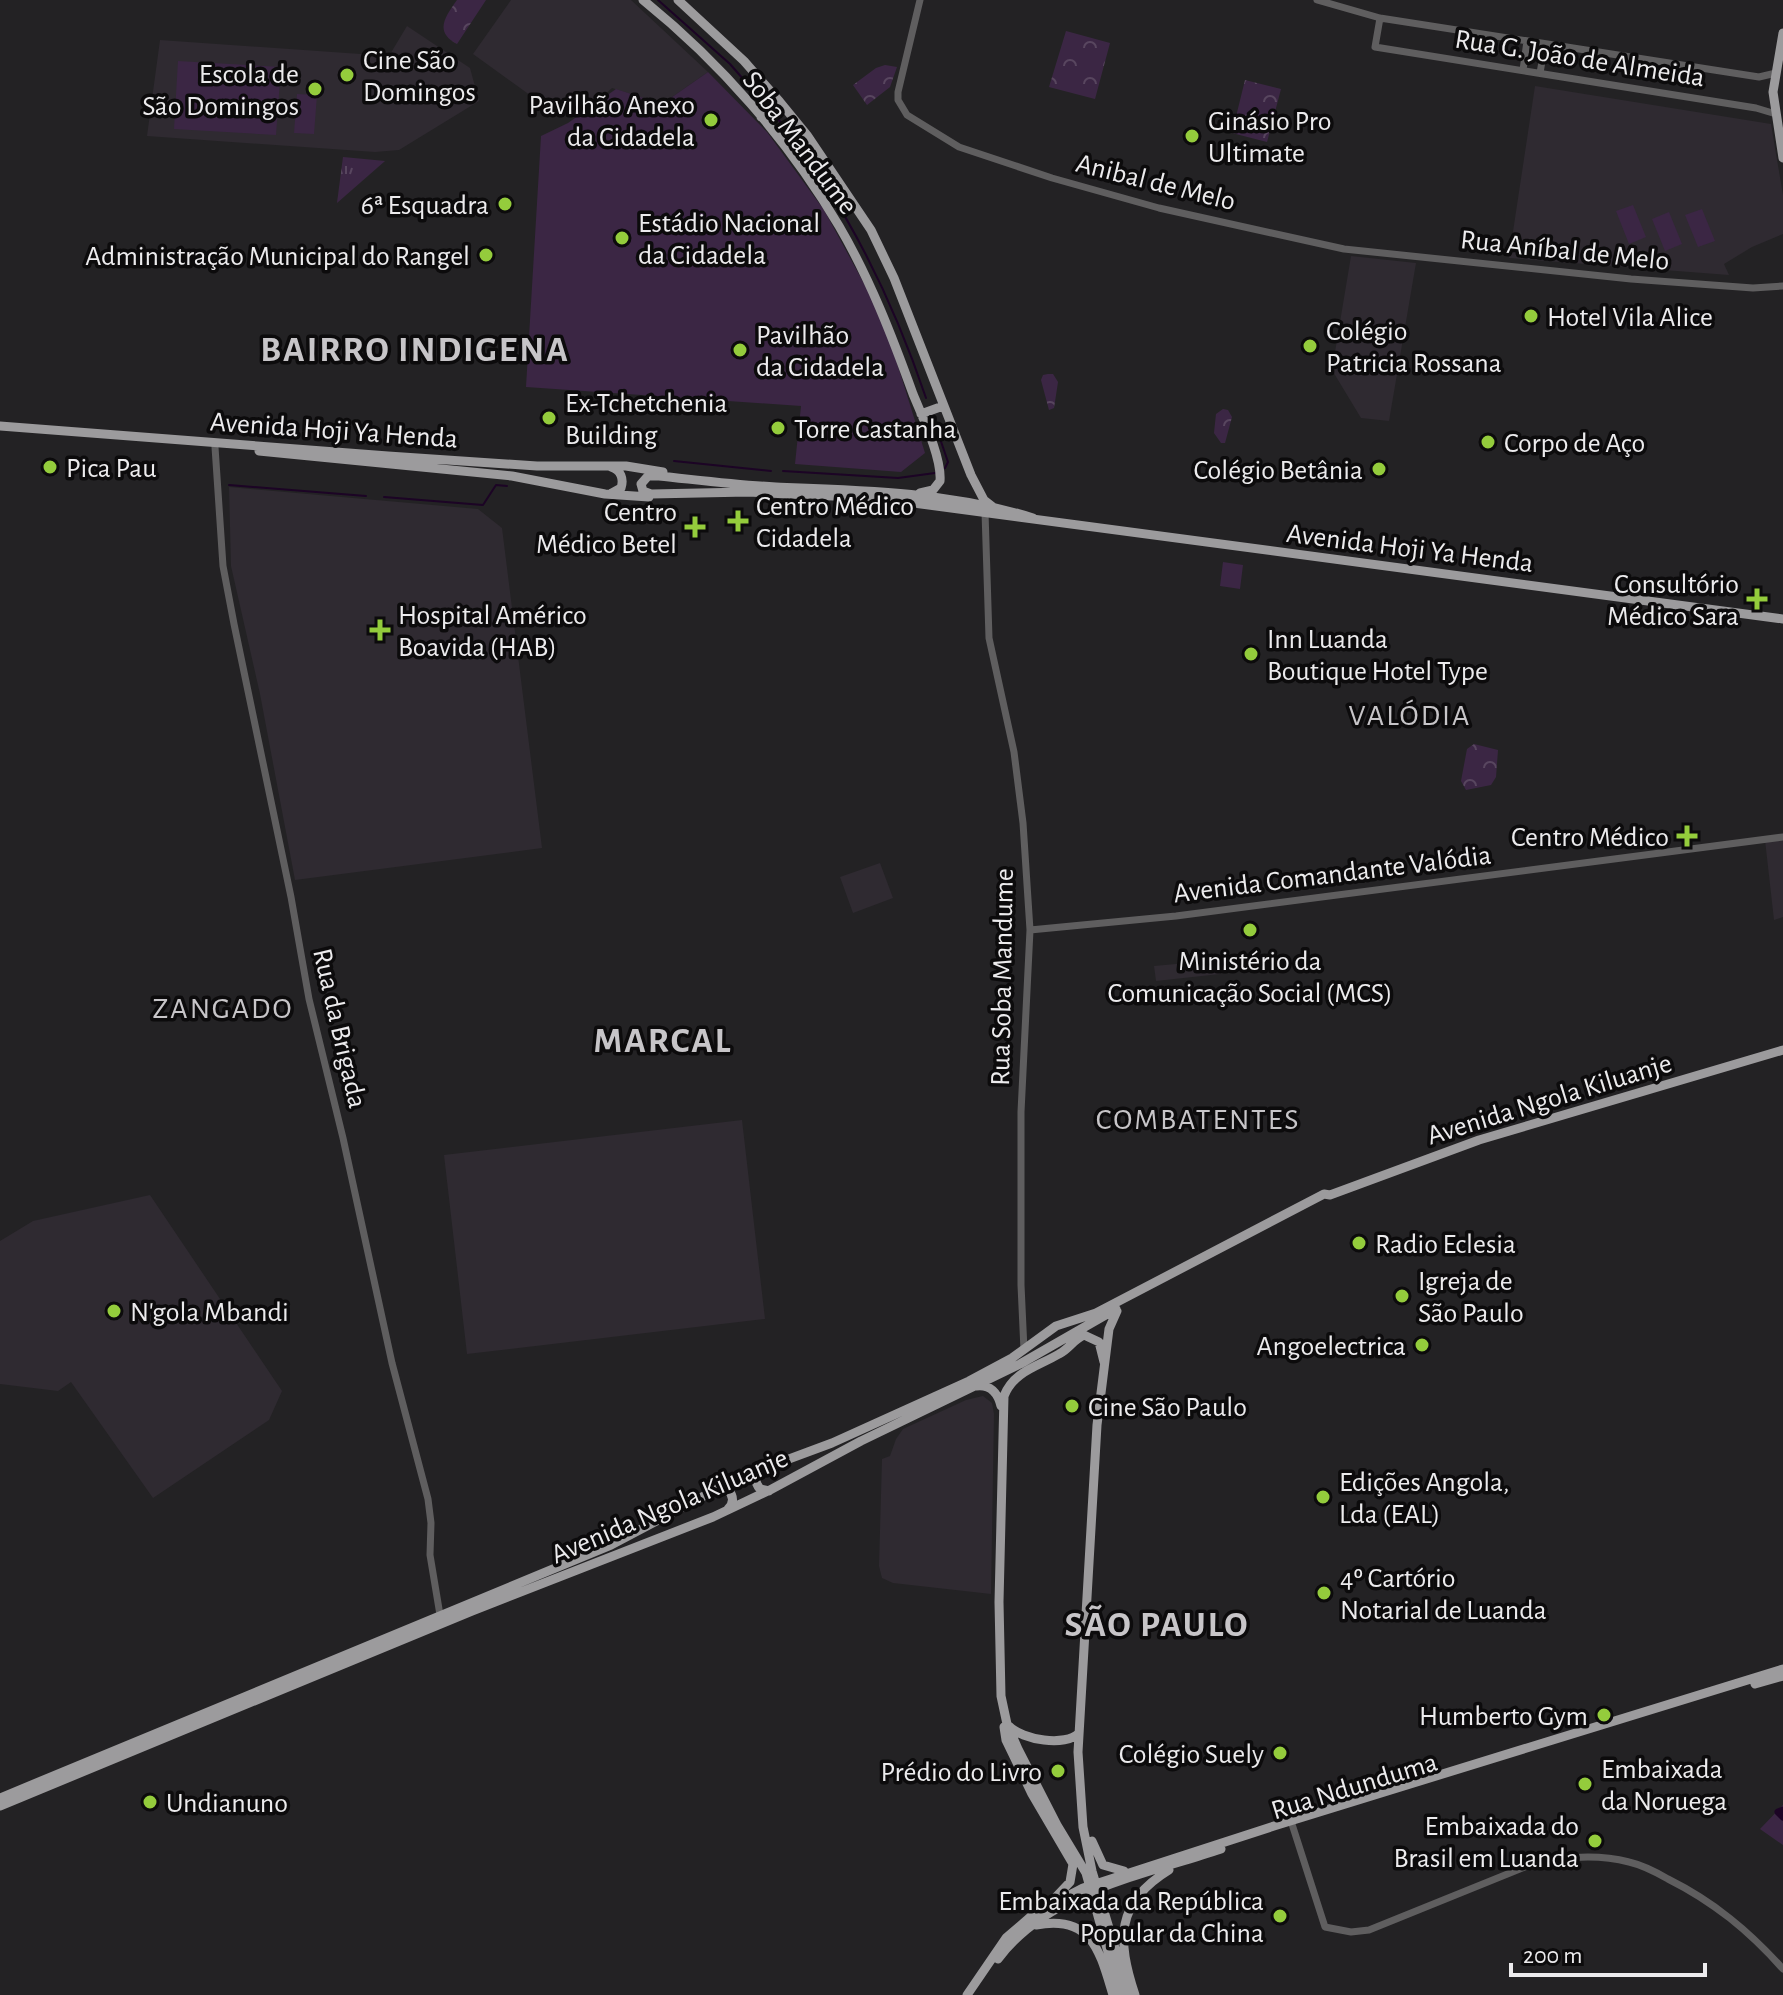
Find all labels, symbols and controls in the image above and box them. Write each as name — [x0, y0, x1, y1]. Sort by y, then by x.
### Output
street label: Rua G. João de Almeida — [1453, 25, 1707, 93]
place label: Cine São Domingos — [363, 47, 476, 107]
place label: Escola de São Domingos — [142, 61, 299, 121]
marker: Cine São Domingos — [338, 66, 356, 84]
street label: Soba Mandume — [737, 66, 862, 220]
marker: Escola de São Domingos — [306, 80, 324, 98]
place label: Pavilhão Anexo da Cidadela — [528, 92, 695, 152]
place label: Ginásio Pro Ultimate — [1208, 108, 1331, 168]
marker: Pavilhão Anexo da Cidadela — [702, 111, 720, 129]
marker: Ginásio Pro Ultimate — [1183, 127, 1201, 145]
street label: Anibal de Melo — [1073, 150, 1238, 216]
place label: 6ª Esquadra — [361, 192, 489, 220]
marker: 6ª Esquadra — [496, 195, 514, 213]
place label: Estádio Nacional da Cidadela — [638, 210, 820, 270]
street label: Rua Aníbal de Melo — [1459, 226, 1671, 276]
marker: Estádio Nacional da Cidadela — [613, 229, 631, 247]
place label: Administração Municipal do Rangel — [85, 243, 470, 271]
marker: Administração Municipal do Rangel — [477, 246, 495, 264]
place label: Hotel Vila Alice — [1547, 304, 1713, 332]
marker: Hotel Vila Alice — [1522, 307, 1540, 325]
place label: Colégio Patricia Rossana — [1326, 318, 1502, 378]
place label: Pavilhão da Cidadela — [756, 322, 884, 382]
district label: BAIRRO INDIGENA — [260, 332, 570, 368]
marker: Colégio Patricia Rossana — [1301, 337, 1319, 355]
marker: Pavilhão da Cidadela — [731, 341, 749, 359]
place label: Ex-Tchetchenia Building — [565, 390, 728, 450]
street label: Avenida Hoji Ya Henda — [209, 408, 459, 454]
marker: Ex-Tchetchenia Building — [540, 409, 558, 427]
place label: Torre Castanha — [794, 416, 956, 444]
marker: Torre Castanha — [769, 419, 787, 437]
place label: Corpo de Aço — [1504, 430, 1645, 458]
marker: Corpo de Aço — [1479, 433, 1497, 451]
place label: Pica Pau — [66, 455, 156, 483]
place label: Colégio Betânia — [1194, 457, 1363, 485]
marker: Pica Pau — [41, 458, 59, 476]
marker: Colégio Betânia — [1370, 460, 1388, 478]
place label: Centro Médico Cidadela — [756, 493, 914, 553]
place label: Centro Médico Betel — [536, 499, 677, 559]
marker: Centro Médico Cidadela — [727, 510, 749, 532]
marker: Centro Médico Betel — [684, 516, 706, 538]
street label: Avenida Hoji Ya Henda — [1285, 520, 1535, 578]
place label: Consultório Médico Sara — [1607, 571, 1739, 631]
marker: Consultório Médico Sara — [1746, 588, 1768, 610]
place label: Hospital Américo Boavida (HAB) — [398, 602, 587, 662]
marker: Hospital Américo Boavida (HAB) — [369, 619, 391, 641]
place label: Inn Luanda Boutique Hotel Type — [1267, 626, 1488, 686]
marker: Inn Luanda Boutique Hotel Type — [1242, 645, 1260, 663]
district label: VALÓDIA — [1349, 699, 1471, 731]
place label: Centro Médico — [1511, 824, 1669, 852]
marker: Centro Médico — [1676, 825, 1698, 847]
street label: Avenida Comandante Valódia — [1172, 842, 1493, 908]
street label: Rua Soba Mandume — [987, 868, 1019, 1086]
marker: Ministério da Comunicação Social (MCS) — [1241, 921, 1259, 939]
street label: Rua da Brigada — [307, 946, 371, 1111]
place label: Ministério da Comunicação Social (MCS) — [1107, 948, 1393, 1008]
district label: ZANGADO — [153, 994, 293, 1024]
district label: MARCAL — [594, 1023, 732, 1059]
street label: Avenida Ngola Kiluanje — [1424, 1049, 1675, 1150]
district label: COMBATENTES — [1096, 1105, 1300, 1135]
place label: Radio Eclesia — [1375, 1231, 1516, 1259]
marker: Radio Eclesia — [1350, 1234, 1368, 1252]
place label: Igreja de São Paulo — [1418, 1268, 1524, 1328]
marker: Igreja de São Paulo — [1393, 1287, 1411, 1305]
place label: N'gola Mbandi — [130, 1299, 289, 1327]
marker: N'gola Mbandi — [105, 1302, 123, 1320]
place label: Angoelectrica — [1257, 1333, 1406, 1361]
marker: Angoelectrica — [1413, 1336, 1431, 1354]
place label: Cine São Paulo — [1088, 1394, 1247, 1422]
marker: Cine São Paulo — [1063, 1397, 1081, 1415]
street label: Avenida Ngola Kiluanje — [547, 1444, 792, 1569]
place label: Edições Angola, Lda (EAL) — [1339, 1469, 1509, 1529]
marker: Edições Angola, Lda (EAL) — [1314, 1488, 1332, 1506]
place label: 4º Cartório Notarial de Luanda — [1340, 1565, 1547, 1625]
marker: 4º Cartório Notarial de Luanda — [1315, 1584, 1333, 1602]
district label: SÃO PAULO — [1065, 1604, 1249, 1643]
place label: Humberto Gym — [1419, 1703, 1588, 1731]
marker: Humberto Gym — [1595, 1706, 1613, 1724]
place label: Colégio Suely — [1119, 1741, 1264, 1769]
marker: Colégio Suely — [1271, 1744, 1289, 1762]
street label: Rua Ndunduma — [1268, 1748, 1441, 1825]
place label: Embaixada da Noruega — [1601, 1756, 1727, 1816]
place label: Prédio do Livro — [880, 1759, 1042, 1787]
marker: Prédio do Livro — [1049, 1762, 1067, 1780]
marker: Embaixada da Noruega — [1576, 1775, 1594, 1793]
place label: Undianuno — [166, 1790, 288, 1818]
marker: Undianuno — [141, 1793, 159, 1811]
place label: Embaixada do Brasil em Luanda — [1393, 1813, 1579, 1873]
marker: Embaixada do Brasil em Luanda — [1586, 1832, 1604, 1850]
place label: Embaixada da República Popular da China — [998, 1888, 1264, 1948]
marker: Embaixada da República Popular da China — [1271, 1907, 1289, 1925]
scale bar — [1511, 1927, 1705, 1977]
text: 200 m — [1523, 1944, 1582, 1968]

